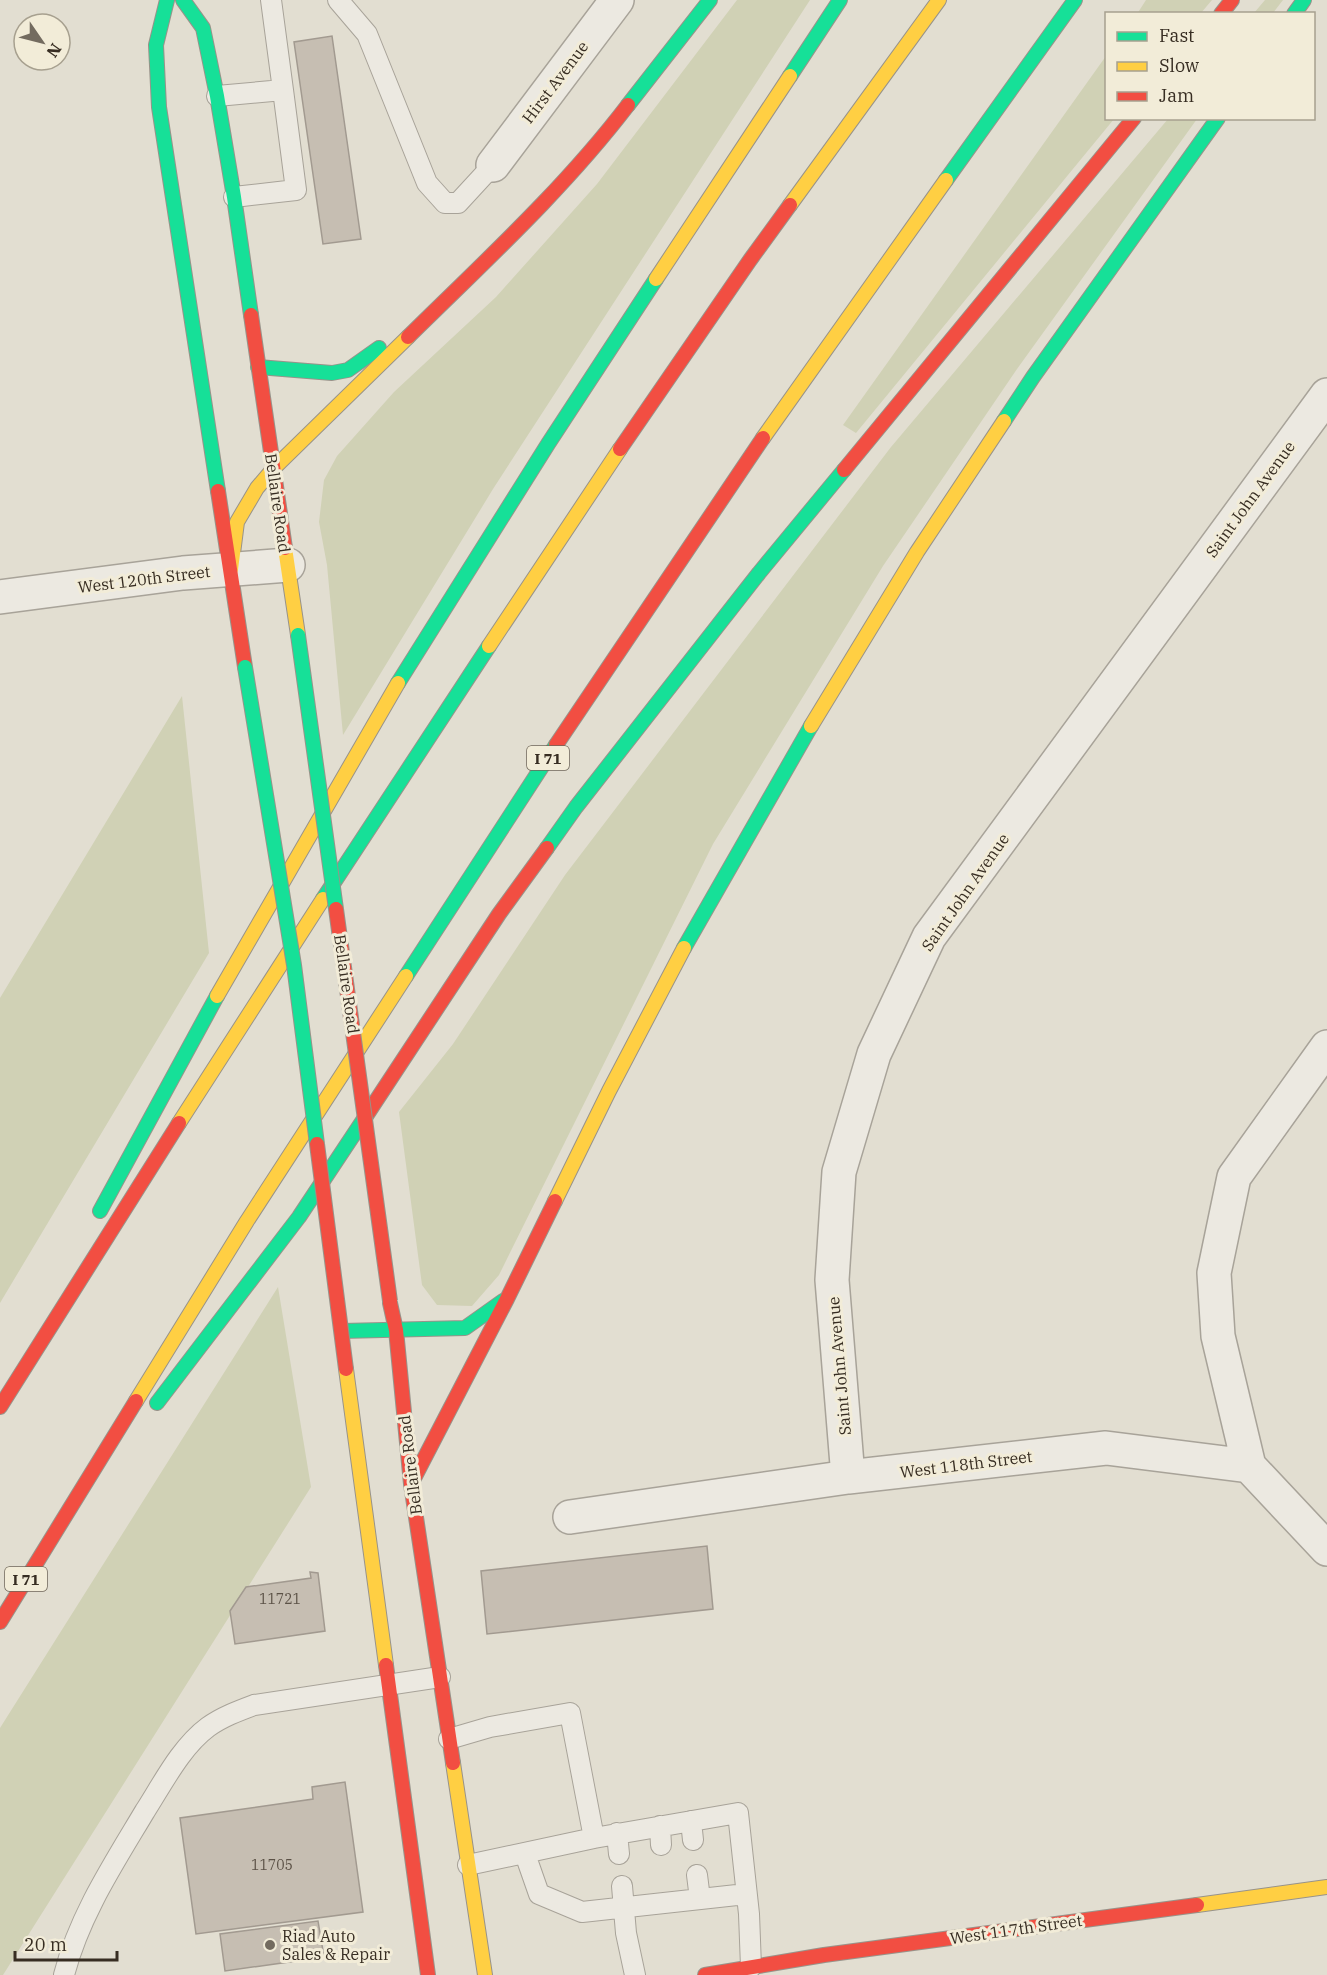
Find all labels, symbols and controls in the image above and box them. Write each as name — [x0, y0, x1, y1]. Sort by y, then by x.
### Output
north arrow — [12, 12, 72, 72]
legend — [1105, 12, 1315, 120]
text: Fast — [1159, 24, 1194, 47]
street label: Hirst Avenue — [518, 37, 592, 127]
text: N — [42, 40, 66, 62]
text: Slow — [1159, 54, 1199, 77]
text: Jam — [1159, 84, 1194, 107]
street label: Saint John Avenue — [1201, 437, 1299, 561]
street label: Bellaire Road — [261, 452, 295, 554]
street label: West 120th Street — [77, 561, 212, 597]
road number: I 71 — [527, 746, 569, 770]
street label: Saint John Avenue — [917, 829, 1013, 955]
street label: Bellaire Road — [330, 933, 364, 1035]
street label: Saint John Avenue — [823, 1296, 855, 1436]
street label: Bellaire Road — [394, 1414, 426, 1516]
street label: West 118th Street — [899, 1446, 1034, 1482]
road number: I 71 — [5, 1567, 47, 1591]
house number: 11721 — [259, 1590, 301, 1608]
house number: 11705 — [251, 1856, 293, 1874]
street label: West 117th Street — [949, 1910, 1084, 1948]
scale bar — [15, 1924, 117, 1962]
place label: Riad Auto Sales & Repair — [282, 1926, 390, 1964]
text: 20 m — [24, 1933, 67, 1956]
marker: Riad Auto Sales & Repair — [263, 1938, 277, 1952]

